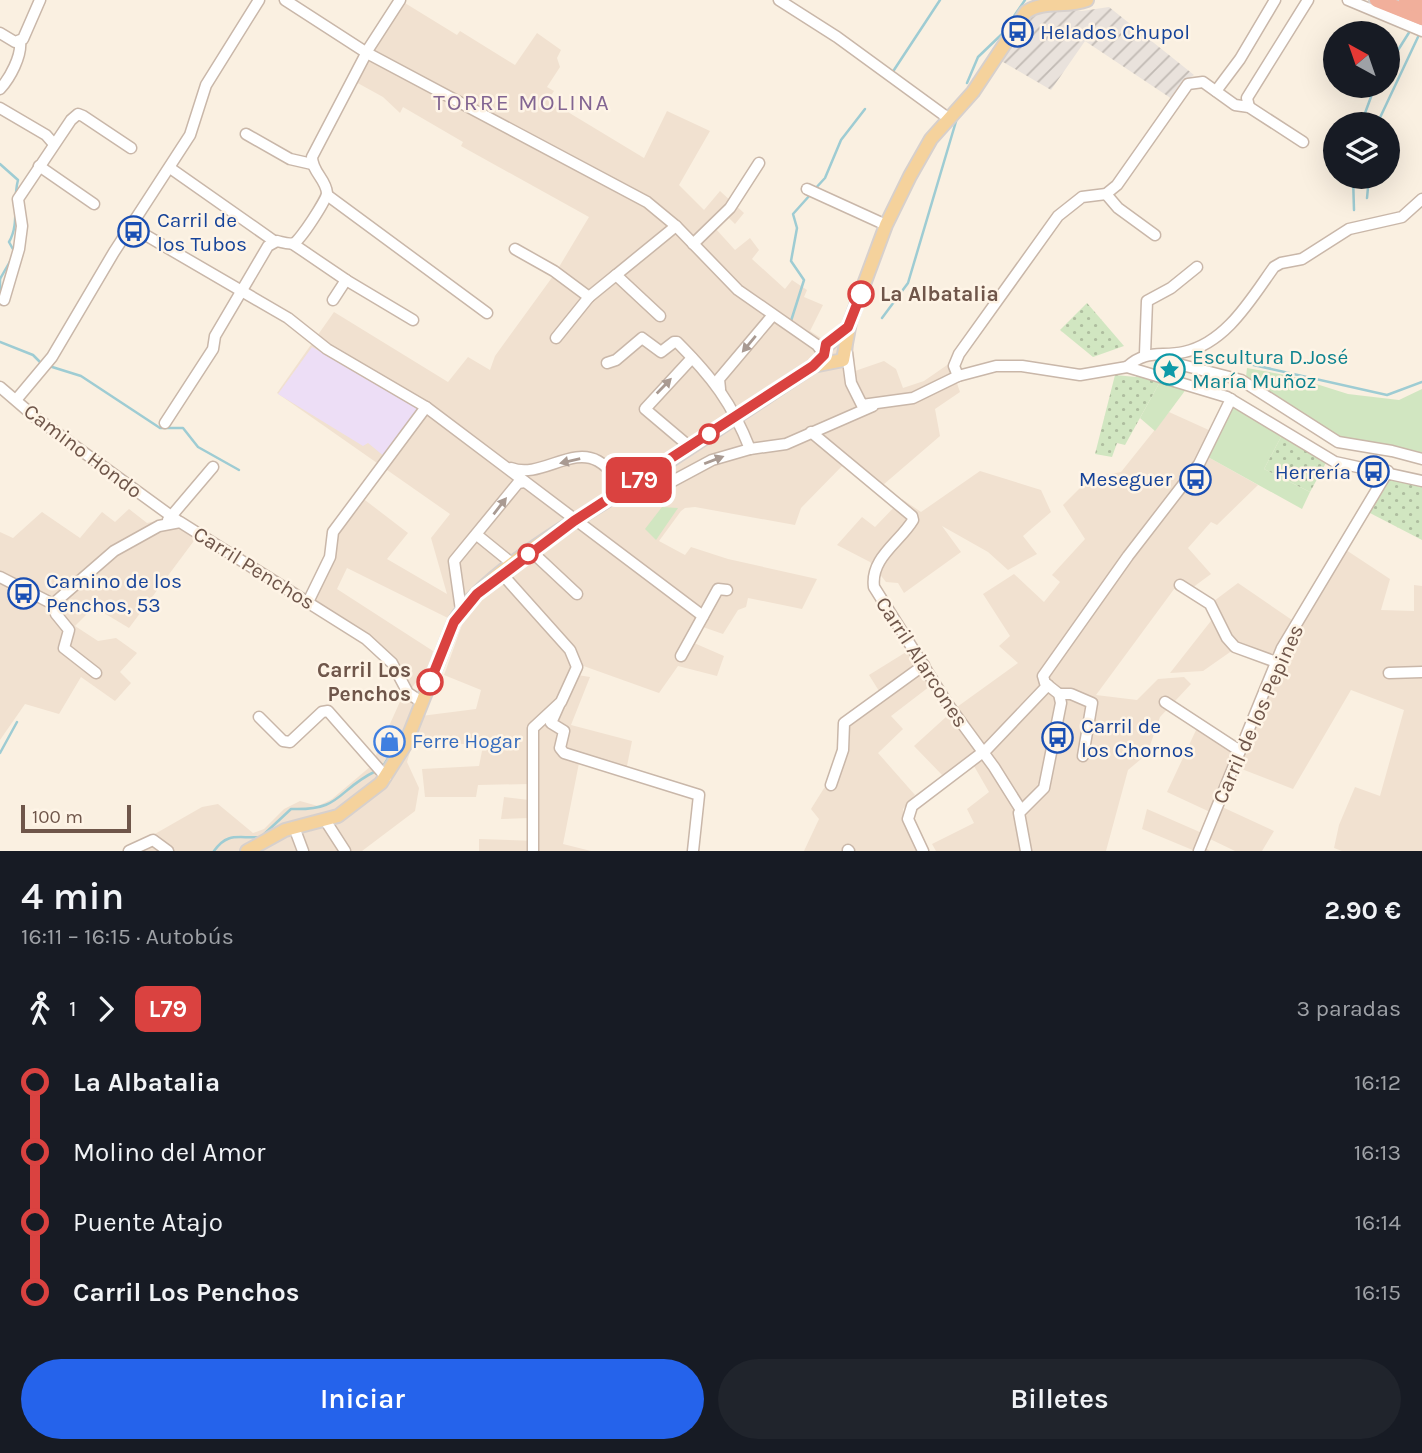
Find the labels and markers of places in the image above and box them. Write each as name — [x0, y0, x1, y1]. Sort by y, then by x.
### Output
bus stop icon: Helados Chupol — [1000, 15, 1034, 49]
place label: Helados Chupol — [1040, 20, 1190, 44]
place label: Carril de los Tubos — [157, 208, 247, 256]
bus stop icon: Carril de los Tubos — [117, 215, 151, 249]
marker: La Albatalia — [848, 281, 874, 307]
place label: La Albatalia — [880, 282, 999, 306]
place label: Escultura D.José María Muñoz — [1192, 345, 1348, 393]
place icon: Escultura D.José María Muñoz — [1152, 352, 1186, 386]
unlabelled marker — [699, 424, 719, 444]
bus stop icon: Herrería — [1357, 455, 1391, 489]
place label: Herrería — [1275, 460, 1351, 484]
bus stop icon: Meseguer — [1178, 462, 1212, 496]
place label: Meseguer — [1079, 467, 1172, 491]
unlabelled marker — [518, 544, 538, 564]
place label: Camino de los Penchos, 53 — [46, 569, 182, 617]
bus stop icon: Camino de los Penchos, 53 — [6, 576, 40, 610]
place label: Carril Los Penchos — [317, 658, 411, 706]
marker: Carril Los Penchos — [417, 669, 443, 695]
place label: Carril de los Chornos — [1081, 714, 1194, 762]
bus stop icon: Carril de los Chornos — [1041, 721, 1075, 755]
shop icon: Ferre Hogar — [372, 724, 406, 758]
place label: Ferre Hogar — [412, 729, 521, 753]

